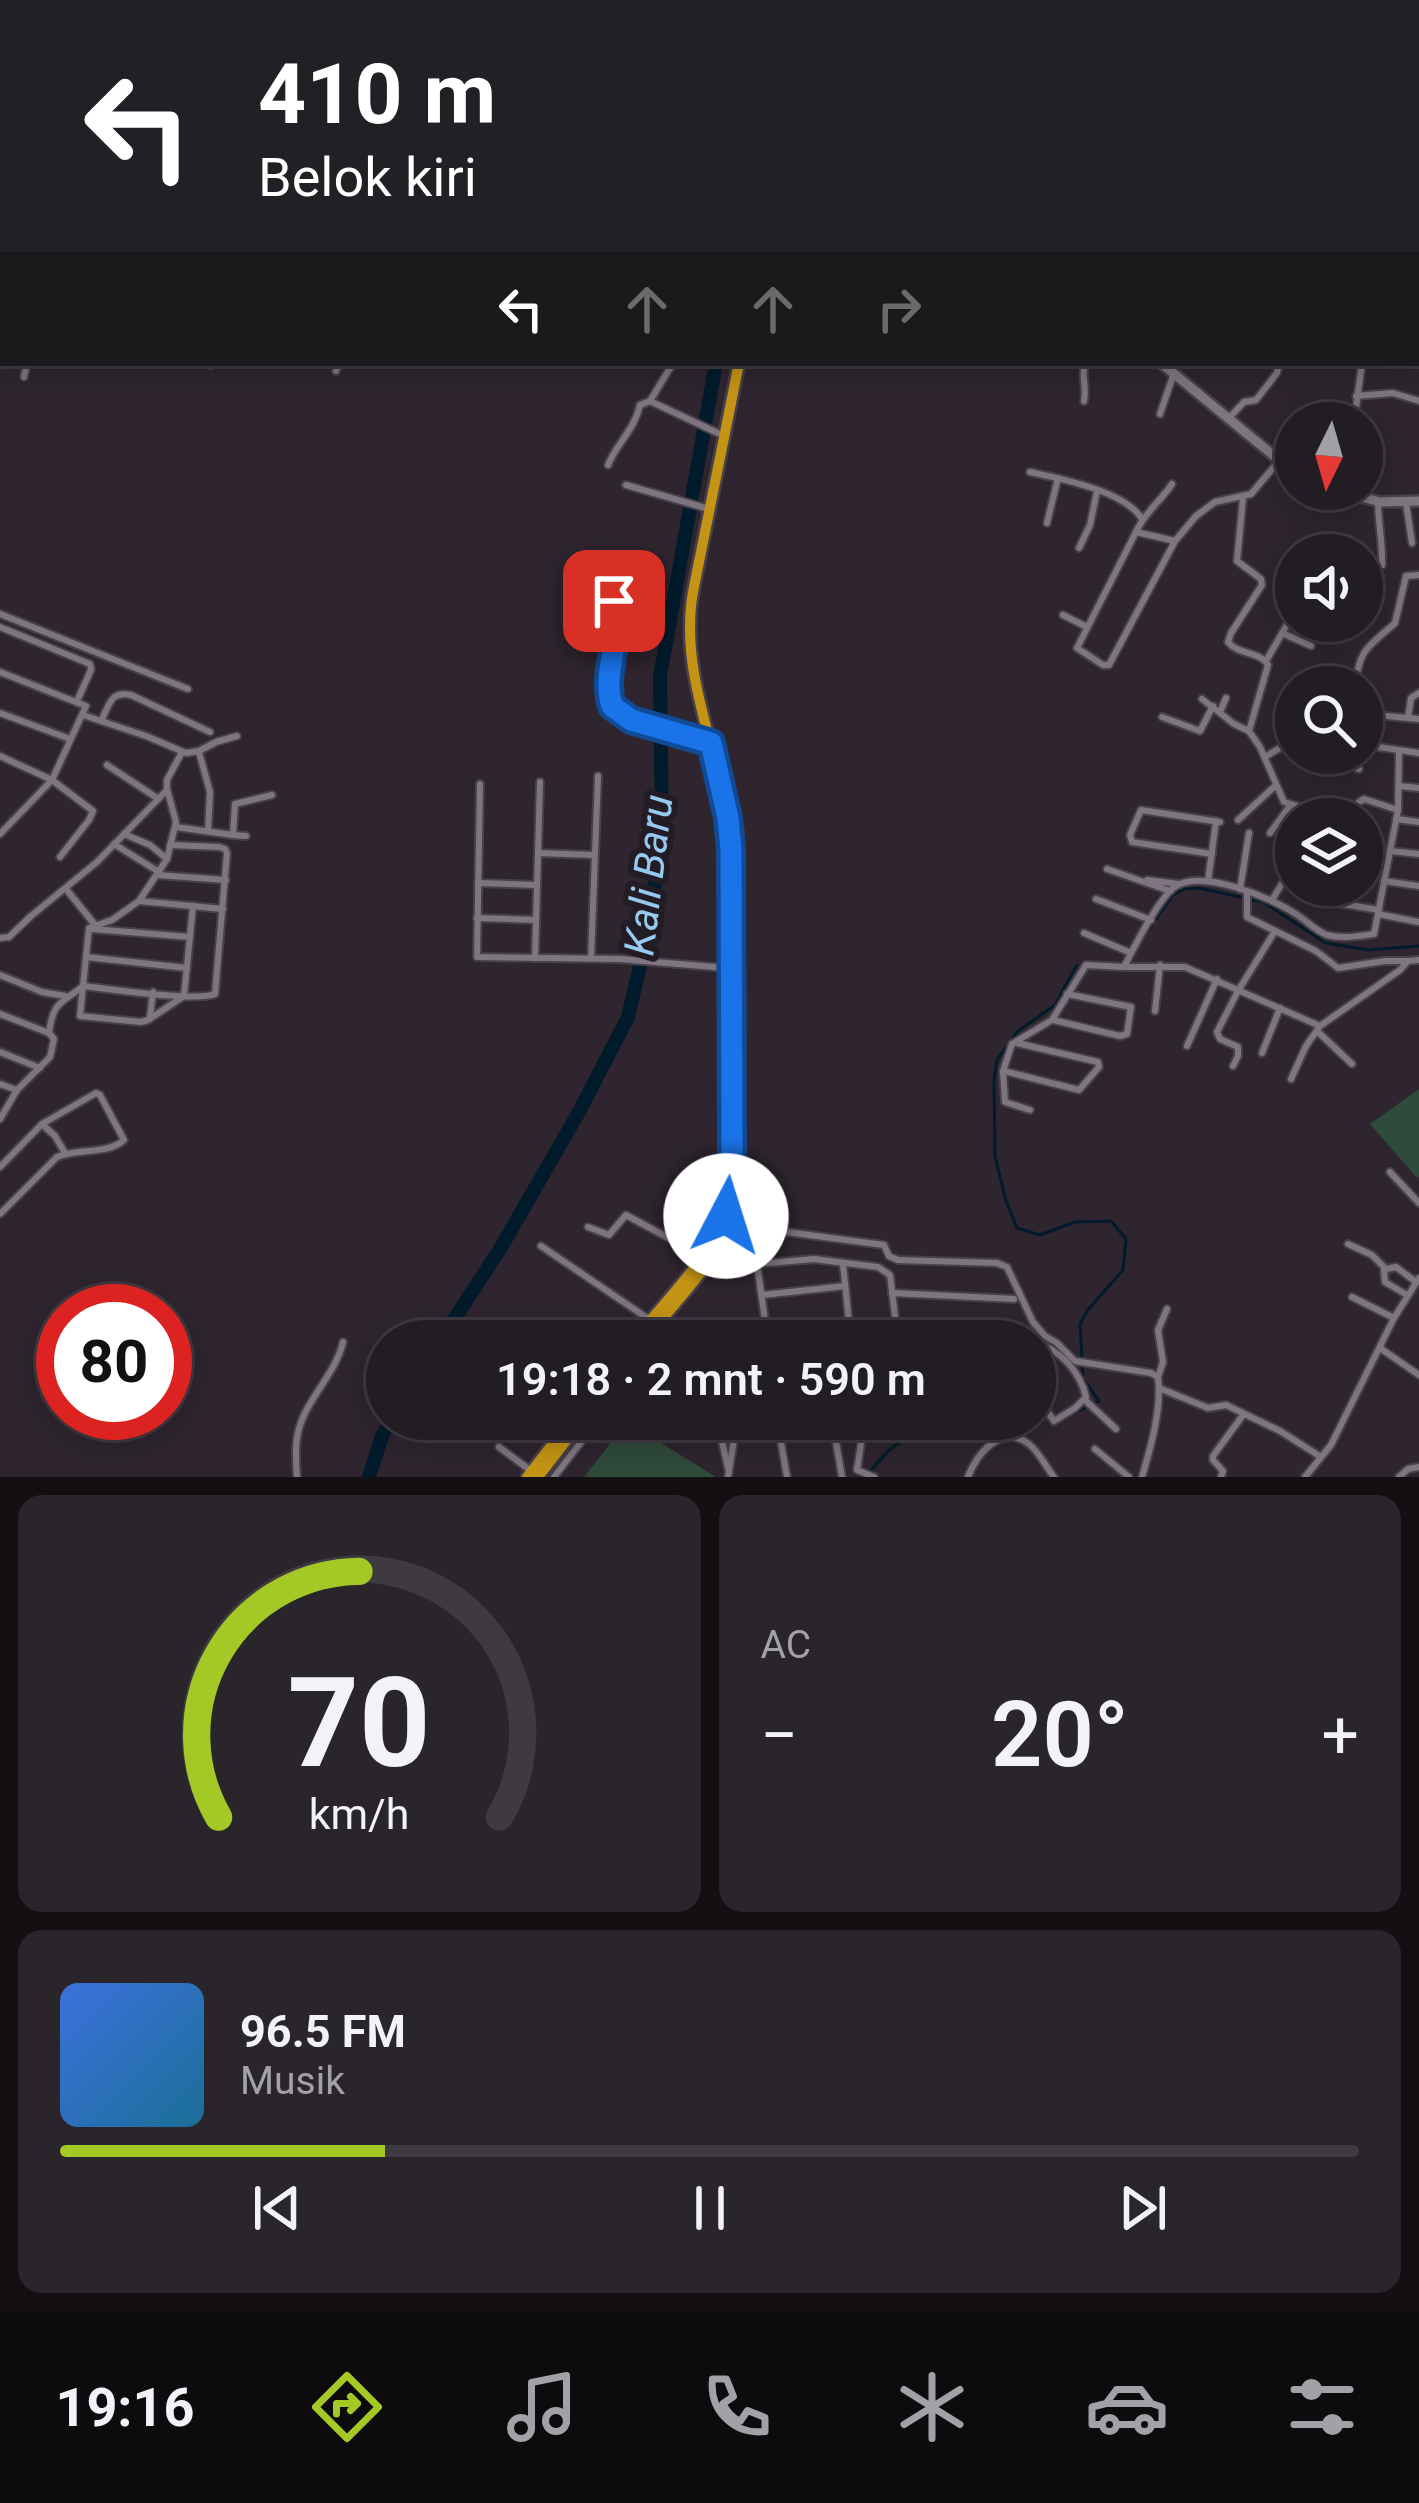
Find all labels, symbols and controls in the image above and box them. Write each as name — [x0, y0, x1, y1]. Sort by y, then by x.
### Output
text: 410 m — [258, 45, 496, 144]
icon: left — [60, 48, 216, 204]
text: Belok kiri — [258, 146, 477, 209]
icon: left — [488, 276, 554, 342]
icon: ahead — [614, 276, 680, 342]
icon: ahead — [740, 276, 806, 342]
icon: right — [866, 276, 932, 342]
north arrow — [1275, 402, 1383, 510]
map controls — [1275, 402, 1383, 906]
button: sound — [1275, 534, 1383, 642]
pin — [563, 550, 665, 652]
icon: arrive — [581, 568, 647, 634]
button: search — [1275, 666, 1383, 774]
water label: Kali Baru — [614, 792, 683, 958]
button: layers — [1275, 798, 1383, 906]
position arrow — [663, 1153, 789, 1279]
speed limit sign: 80 — [36, 1284, 192, 1440]
text: 19:18 · 2 mnt · 590 m — [496, 1353, 926, 1406]
text: AC — [761, 1622, 811, 1668]
text: 70 — [288, 1650, 431, 1796]
text: 20° — [991, 1683, 1129, 1788]
text: − — [761, 1697, 798, 1774]
text: + — [1322, 1697, 1359, 1774]
text: km/h — [309, 1788, 410, 1838]
text: 96.5 FM — [240, 2005, 406, 2058]
text: Musik — [240, 2058, 345, 2104]
icon: previous — [244, 2175, 310, 2241]
icon: pause — [677, 2175, 743, 2241]
icon: next — [1110, 2175, 1176, 2241]
icon: directions — [305, 2365, 389, 2449]
icon: music — [500, 2365, 584, 2449]
icon: phone — [695, 2365, 779, 2449]
icon: climate — [890, 2365, 974, 2449]
icon: car — [1085, 2365, 1169, 2449]
icon: filters — [1280, 2365, 1364, 2449]
text: 19:16 — [55, 2376, 195, 2439]

